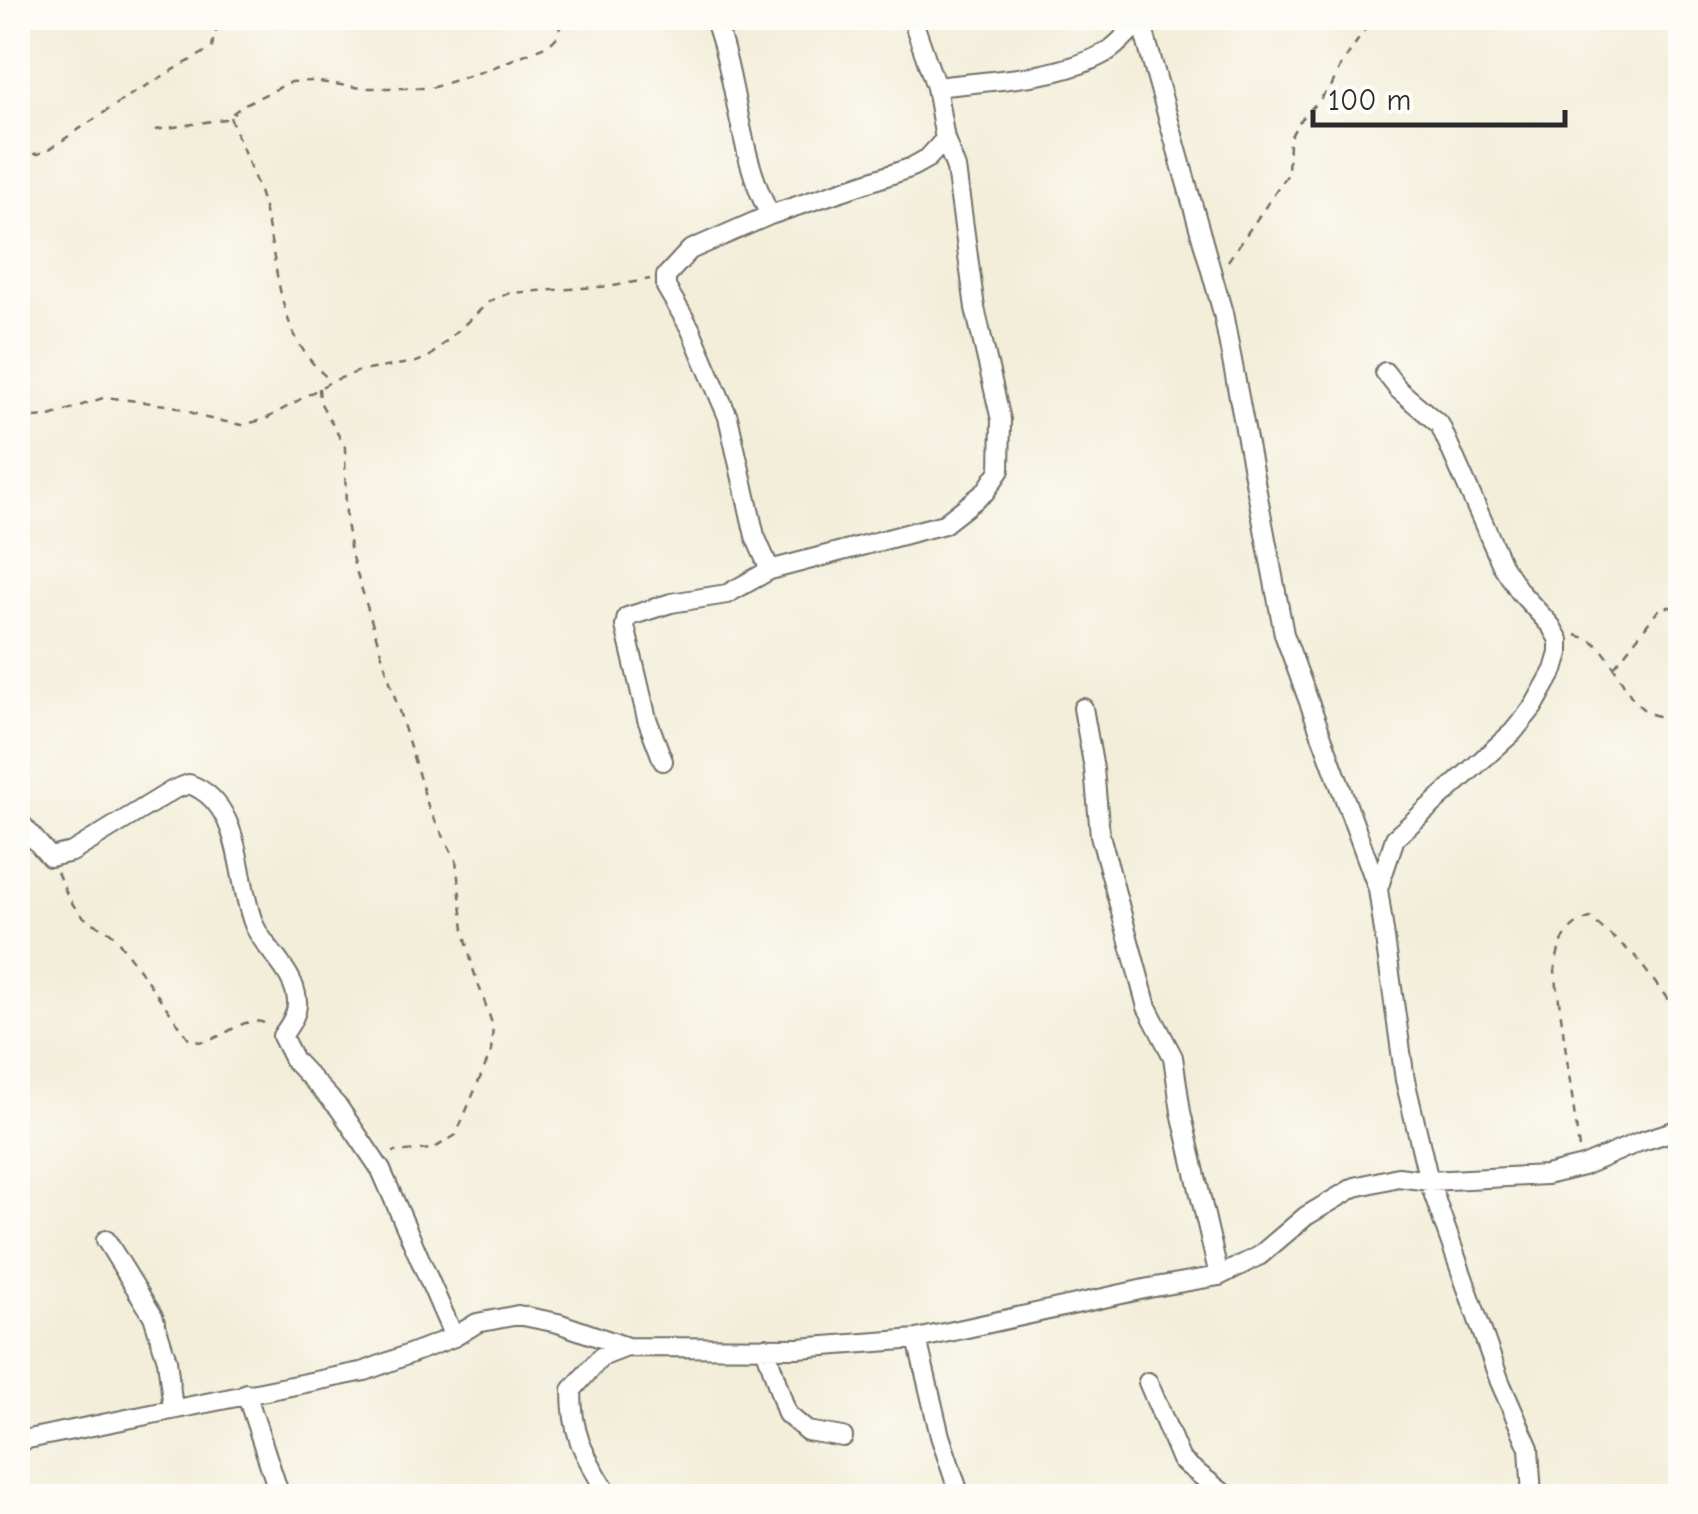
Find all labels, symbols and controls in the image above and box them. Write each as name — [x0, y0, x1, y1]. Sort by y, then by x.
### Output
scale bar — [1313, 65, 1566, 127]
text: 100 m — [1328, 83, 1411, 118]

